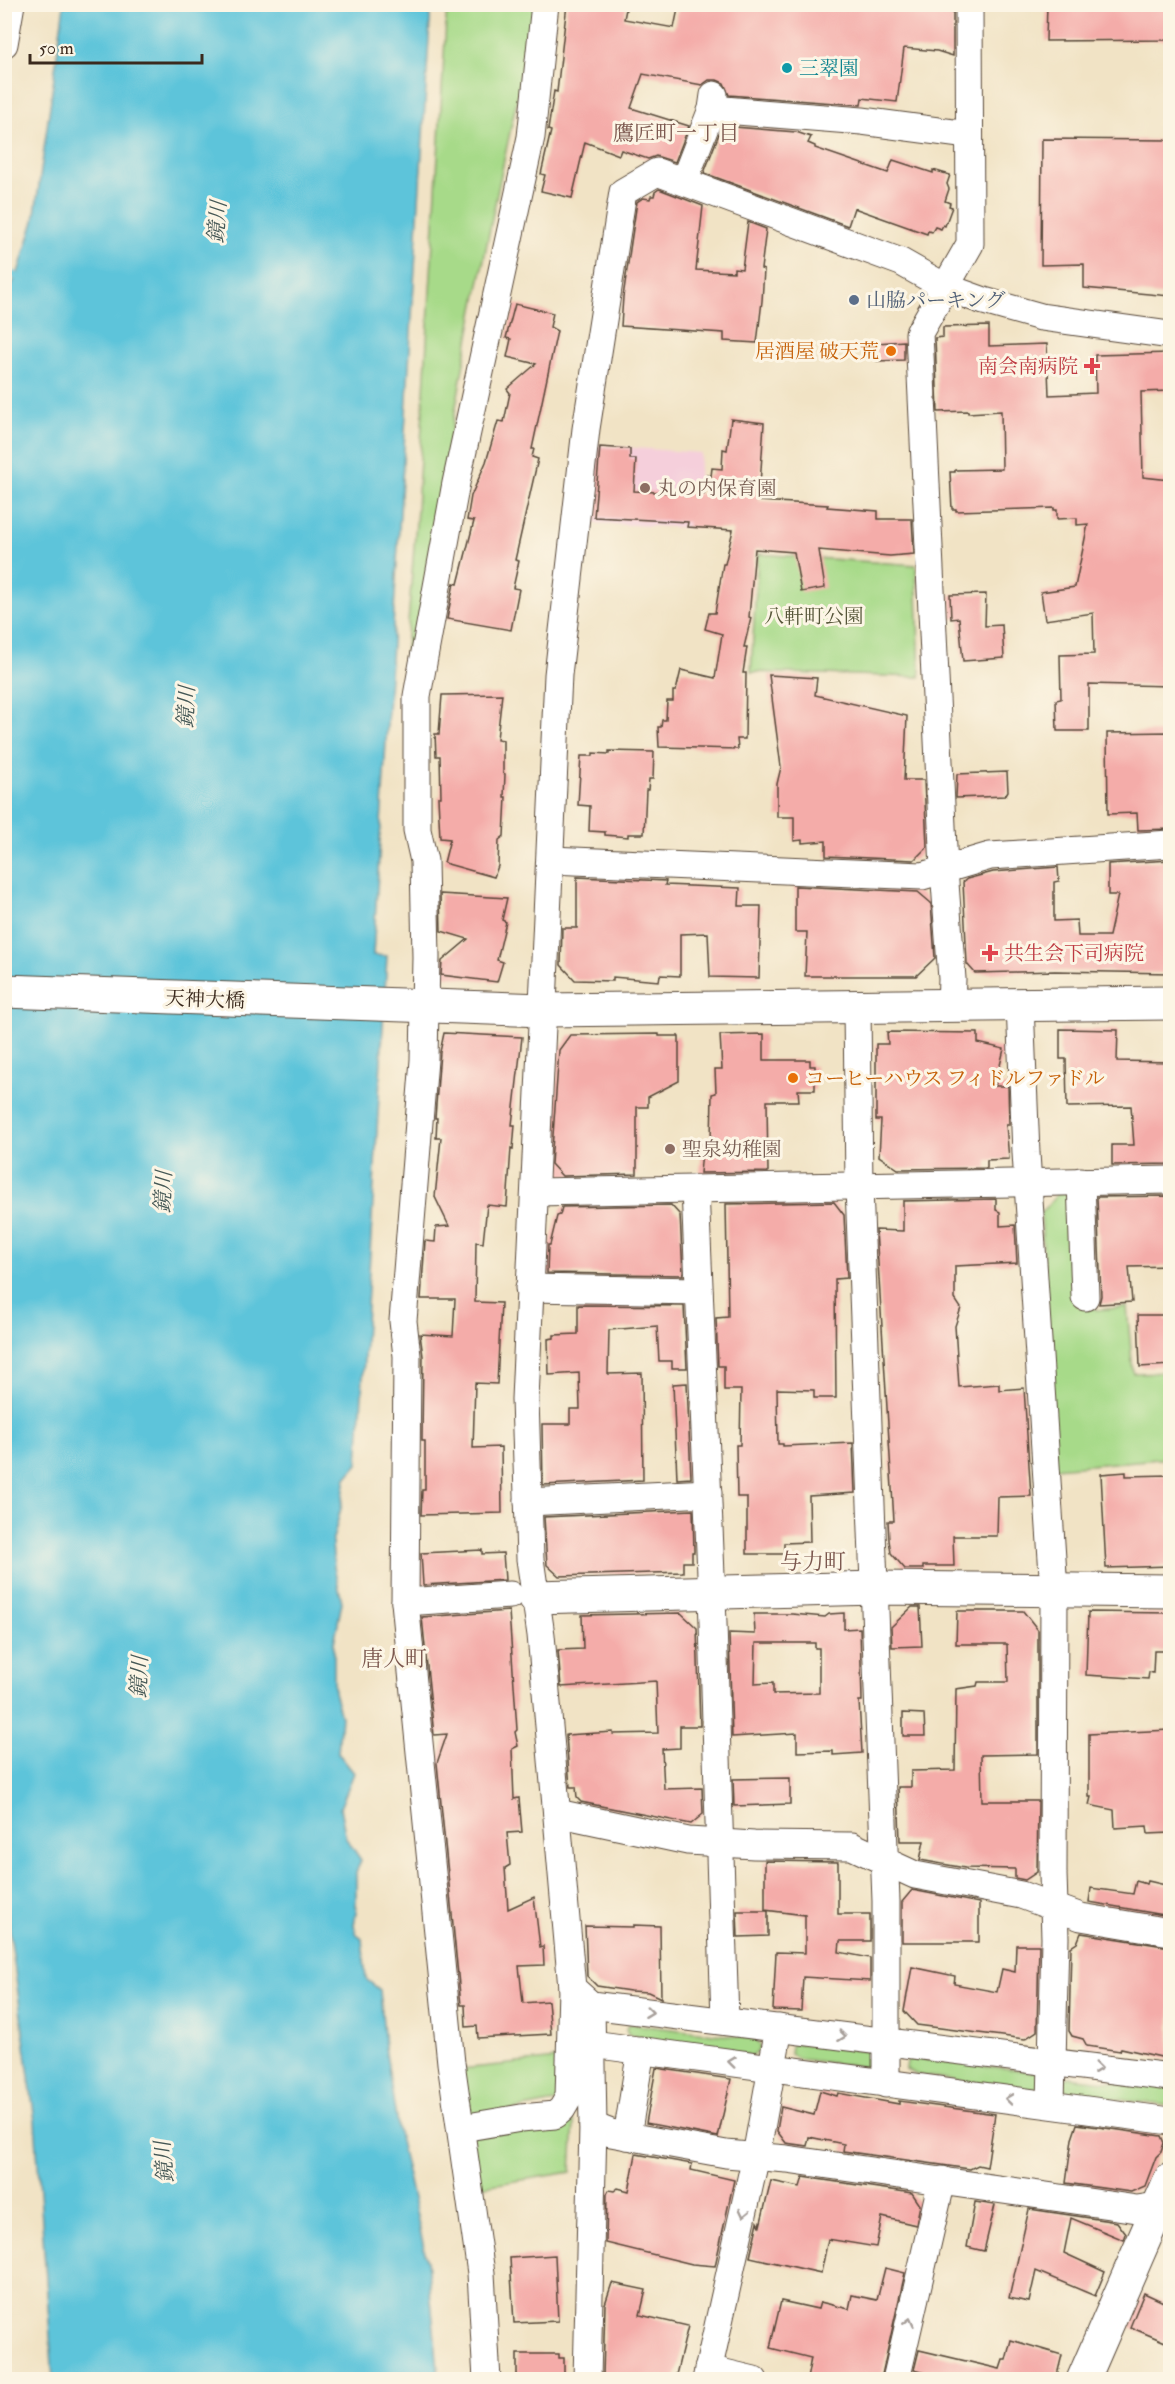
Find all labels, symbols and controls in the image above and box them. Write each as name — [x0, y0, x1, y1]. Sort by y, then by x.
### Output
scale bar — [30, 27, 202, 65]
text: 50 m — [39, 37, 74, 60]
place label: 三翠園 — [799, 56, 859, 81]
marker: 三翠園 — [780, 61, 794, 75]
district label: 鷹匠町一丁目 — [613, 120, 739, 147]
water label: 鏡川 — [202, 198, 233, 244]
place label: 山脇パーキング — [866, 288, 1005, 313]
marker: 山脇パーキング — [847, 293, 861, 307]
place label: 居酒屋 破天荒 — [755, 339, 879, 364]
marker: 居酒屋 破天荒 — [884, 344, 898, 358]
place label: 南会南病院 — [978, 354, 1078, 379]
marker: 南会南病院 — [1083, 357, 1101, 375]
place label: 丸の内保育園 — [657, 476, 777, 501]
marker: 丸の内保育園 — [638, 481, 652, 495]
park label: 八軒町公園 — [764, 604, 864, 629]
water label: 鏡川 — [172, 683, 201, 729]
place label: 共生会下司病院 — [1004, 941, 1144, 966]
marker: 共生会下司病院 — [981, 944, 999, 962]
street label: 天神大橋 — [165, 986, 245, 1013]
place label: コーヒーハウス フィドルファドル — [805, 1066, 1105, 1091]
marker: コーヒーハウス フィドルファドル — [786, 1071, 800, 1085]
place label: 聖泉幼稚園 — [682, 1137, 782, 1162]
marker: 聖泉幼稚園 — [663, 1142, 677, 1156]
water label: 鏡川 — [149, 1168, 178, 1214]
district label: 与力町 — [780, 1548, 846, 1576]
district label: 唐人町 — [361, 1645, 427, 1673]
water label: 鏡川 — [125, 1653, 154, 1699]
one-way arrow — [644, 2005, 653, 2018]
one-way arrow — [838, 2029, 847, 2042]
one-way arrow — [727, 2056, 737, 2068]
one-way arrow — [1094, 2061, 1103, 2074]
one-way arrow — [1004, 2093, 1013, 2105]
water label: 鏡川 — [149, 2138, 180, 2184]
one-way arrow — [738, 2208, 751, 2218]
one-way arrow — [902, 2318, 915, 2328]

